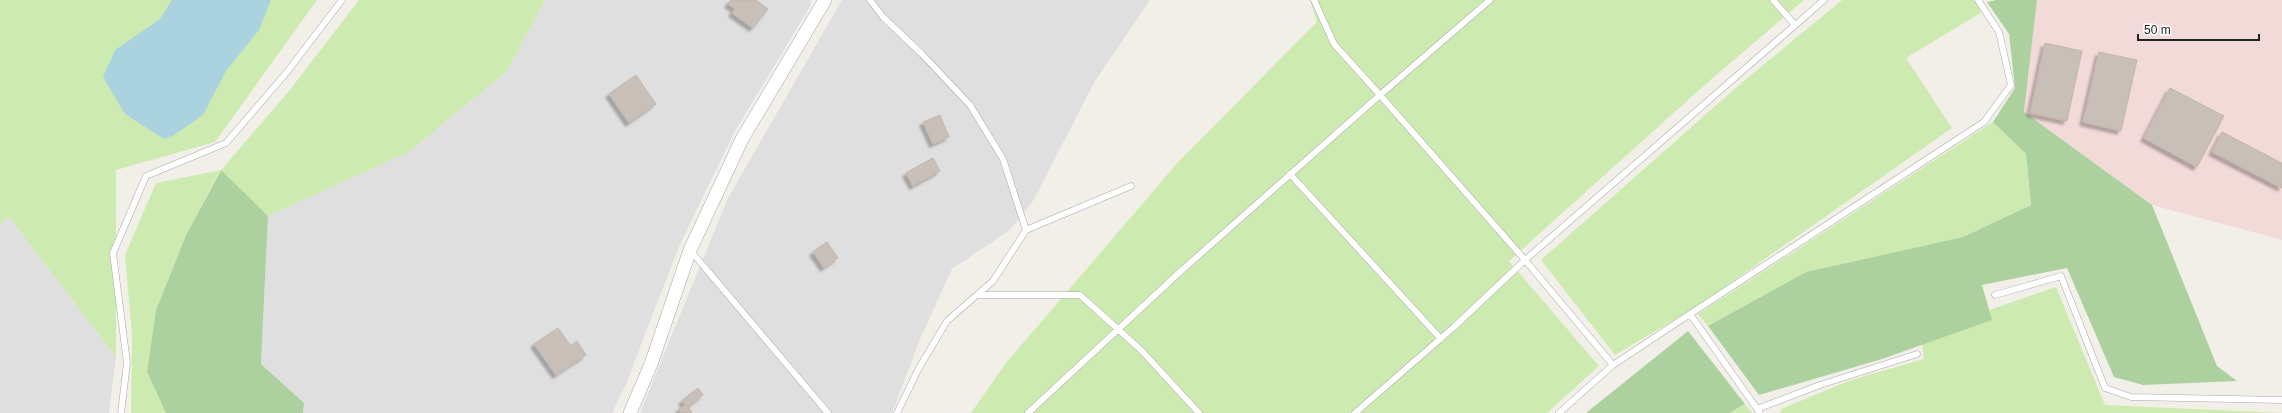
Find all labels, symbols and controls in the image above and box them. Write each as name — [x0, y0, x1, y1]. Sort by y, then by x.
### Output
scale bar — [2138, 16, 2259, 42]
text: 50 m — [2144, 23, 2171, 37]

